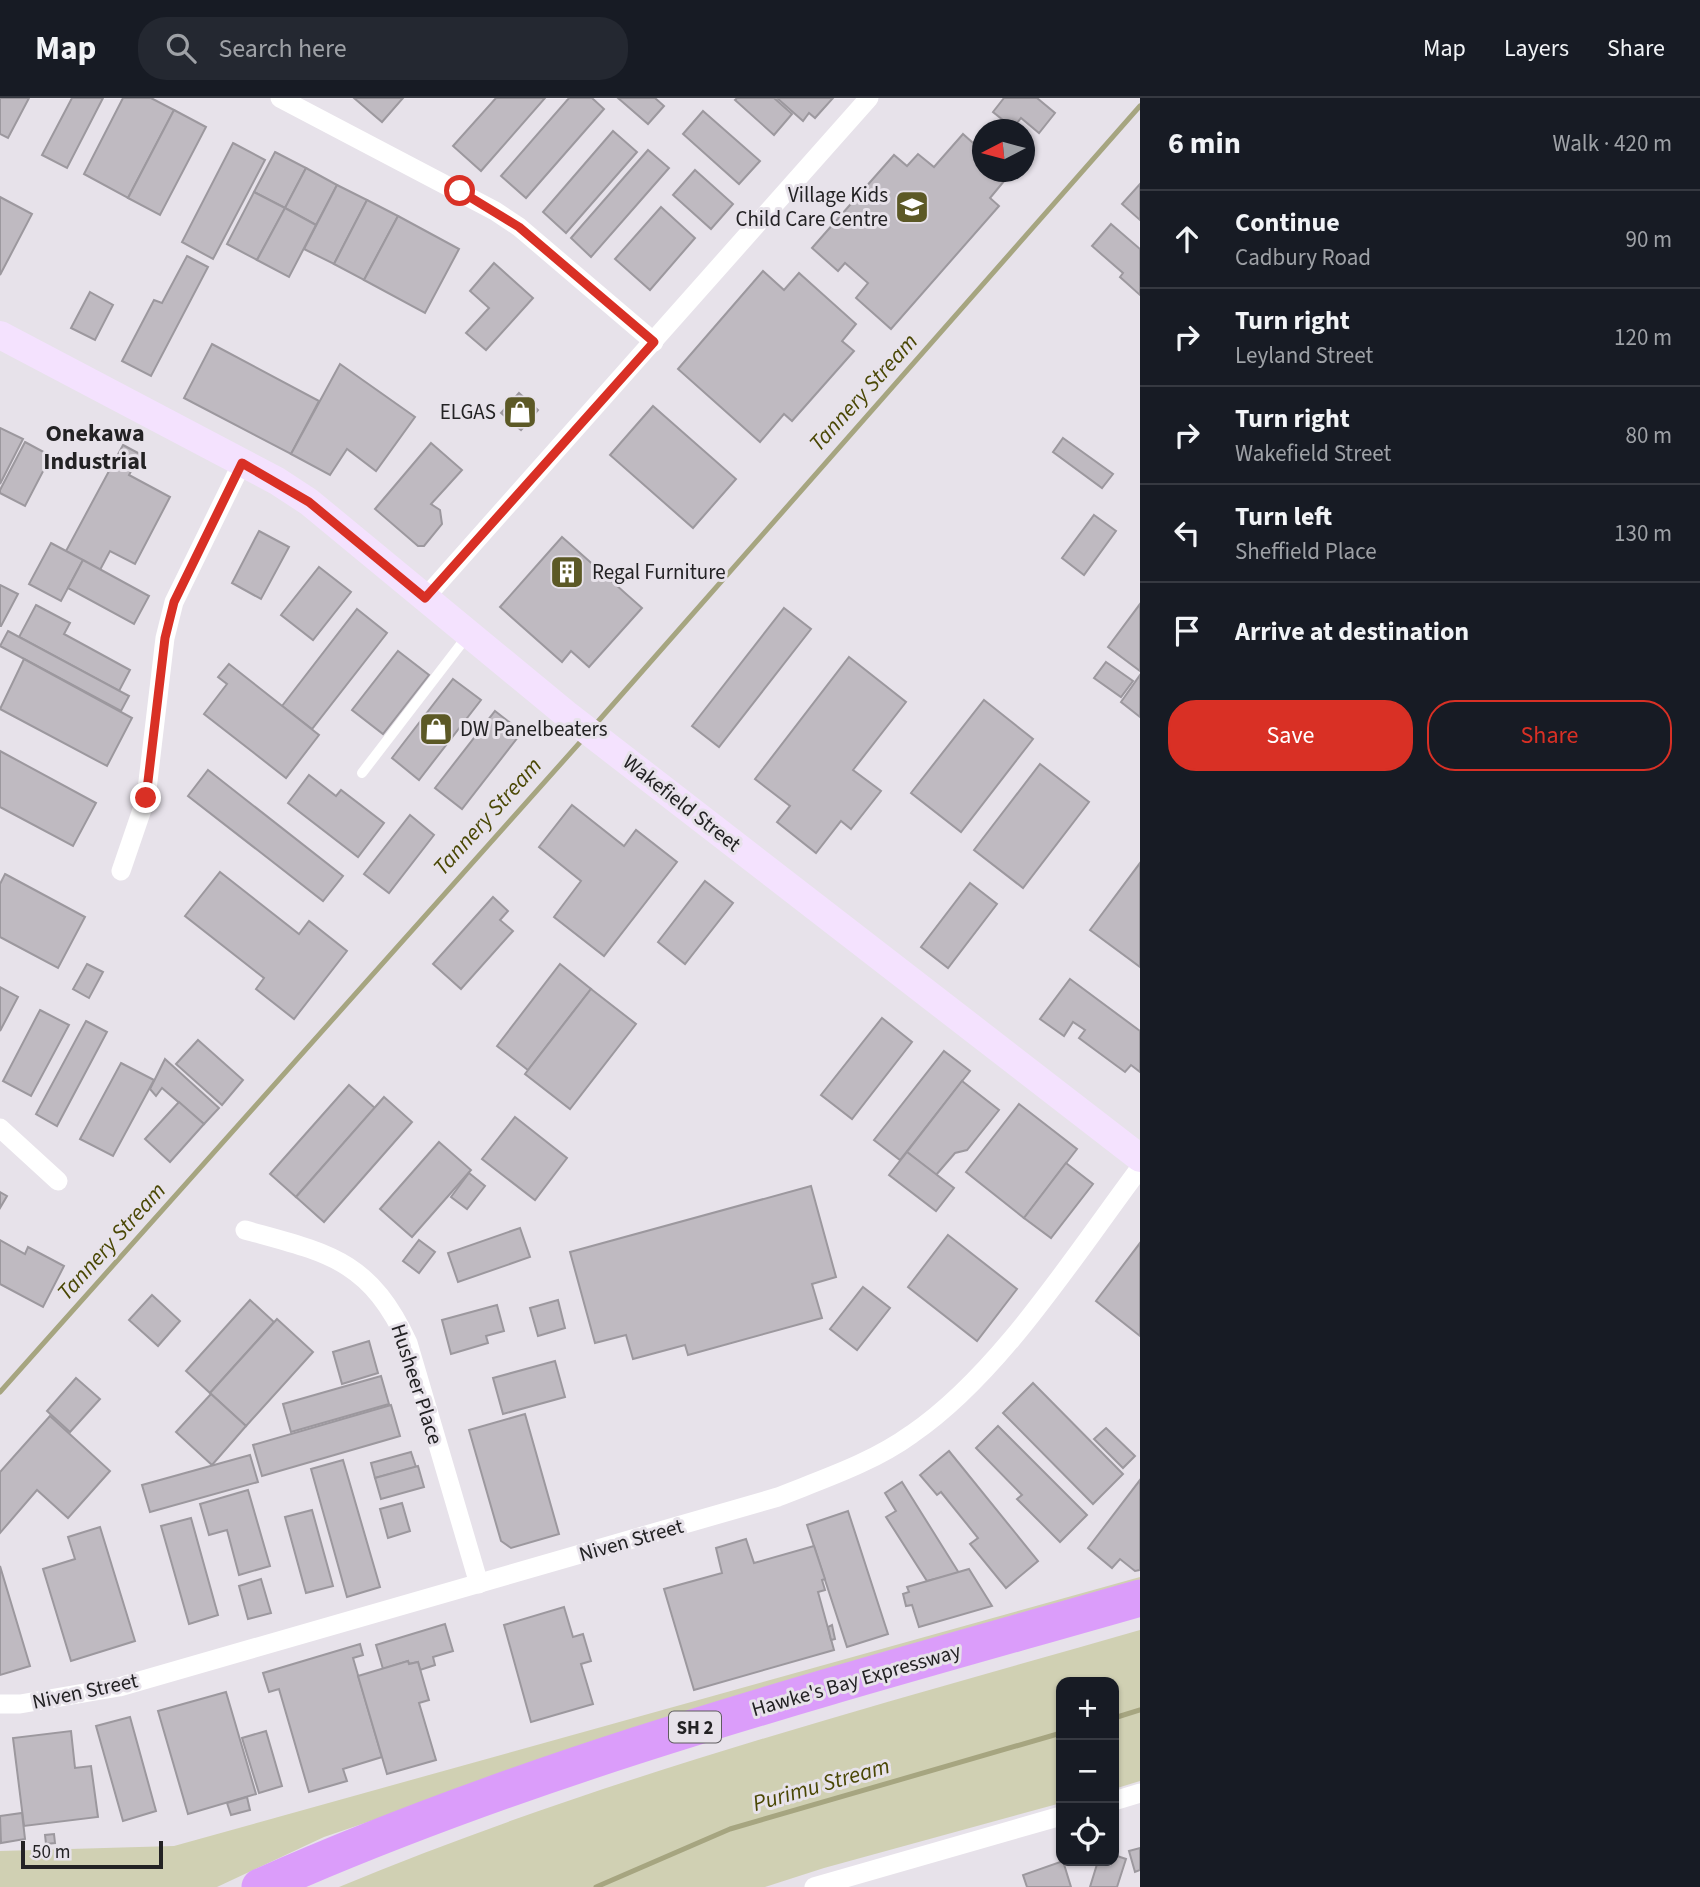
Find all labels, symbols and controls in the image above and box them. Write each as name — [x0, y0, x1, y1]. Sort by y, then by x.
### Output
search box — [138, 17, 628, 80]
text: Map — [35, 25, 96, 72]
icon: search — [162, 29, 200, 67]
text: Search here — [218, 30, 347, 67]
text: Map — [1423, 31, 1466, 66]
text: Layers — [1504, 31, 1569, 66]
text: Share — [1607, 31, 1665, 66]
north arrow — [972, 119, 1035, 182]
text: 6 min — [1168, 122, 1241, 165]
text: Walk · 420 m — [1553, 127, 1672, 160]
route start — [444, 175, 475, 206]
place label: Village Kids Child Care Centre — [735, 180, 888, 234]
school or university icon: Village Kids Child Care Centre — [893, 188, 931, 226]
text: Continue — [1235, 204, 1340, 241]
icon: ahead — [1168, 220, 1206, 258]
text: 90 m — [1625, 223, 1672, 256]
text: Cadbury Road — [1235, 241, 1371, 274]
text: Turn right — [1235, 302, 1350, 339]
icon: right — [1168, 318, 1206, 356]
text: 120 m — [1614, 321, 1672, 354]
water label: Tannery Stream — [801, 326, 925, 459]
text: Leyland Street — [1235, 339, 1373, 372]
shop icon: ELGAS — [501, 393, 539, 431]
place label: ELGAS — [440, 397, 496, 427]
text: Turn right — [1235, 400, 1350, 437]
district label: Onekawa Industrial — [43, 416, 147, 479]
icon: right — [1168, 416, 1206, 454]
text: 80 m — [1625, 419, 1672, 452]
text: Wakefield Street — [1235, 437, 1391, 470]
text: Turn left — [1235, 498, 1332, 535]
icon: left — [1168, 514, 1206, 552]
text: 130 m — [1614, 517, 1672, 550]
text: Sheffield Place — [1235, 535, 1377, 568]
building icon: Regal Furniture — [548, 553, 586, 591]
place label: Regal Furniture — [592, 557, 726, 587]
icon: arrive — [1168, 612, 1206, 650]
text: Arrive at destination — [1235, 613, 1469, 650]
button: Save — [1168, 700, 1413, 771]
button: Share — [1427, 700, 1672, 771]
shop icon: DW Panelbeaters — [417, 710, 455, 748]
place label: DW Panelbeaters — [460, 714, 608, 744]
street label: Wakefield Street — [617, 747, 747, 859]
water label: Tannery Stream — [425, 750, 549, 883]
route end — [130, 782, 161, 813]
water label: Tannery Stream — [49, 1175, 173, 1308]
street label: Husheer Place — [383, 1320, 451, 1448]
street label: Niven Street — [575, 1511, 687, 1569]
street label: Hawke's Bay Expressway — [748, 1636, 964, 1724]
street label: Niven Street — [29, 1665, 141, 1717]
map controls — [1056, 1677, 1119, 1866]
button: + — [1056, 1677, 1119, 1740]
road number: SH 2 — [669, 1712, 721, 1742]
button: − — [1056, 1740, 1119, 1803]
water label: Purimu Stream — [749, 1749, 894, 1820]
button: locate — [1056, 1803, 1119, 1866]
scale bar — [21, 1838, 163, 1870]
text: 50 m — [32, 1839, 70, 1866]

